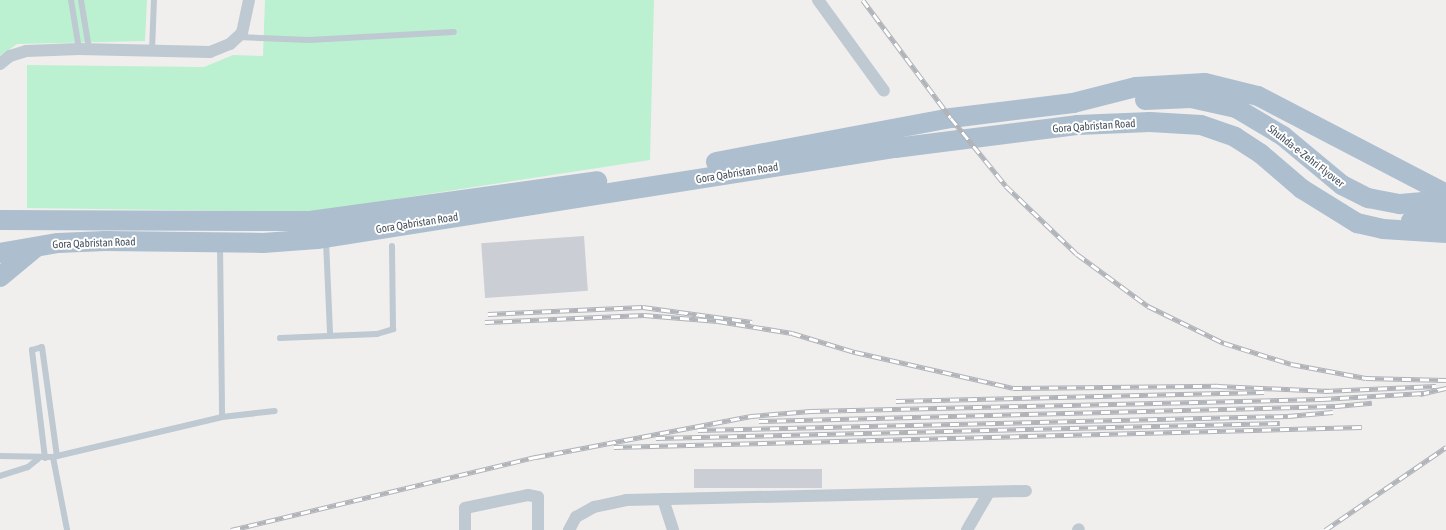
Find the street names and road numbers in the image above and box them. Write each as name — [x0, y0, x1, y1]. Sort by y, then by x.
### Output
street label: Gora Qabristan Road — [1052, 117, 1136, 135]
street label: Shuhda-e-Zehri Flyover — [1265, 122, 1347, 190]
street label: Gora Qabristan Road — [695, 160, 779, 186]
street label: Gora Qabristan Road — [375, 210, 459, 236]
street label: Gora Qabristan Road — [52, 235, 136, 251]

